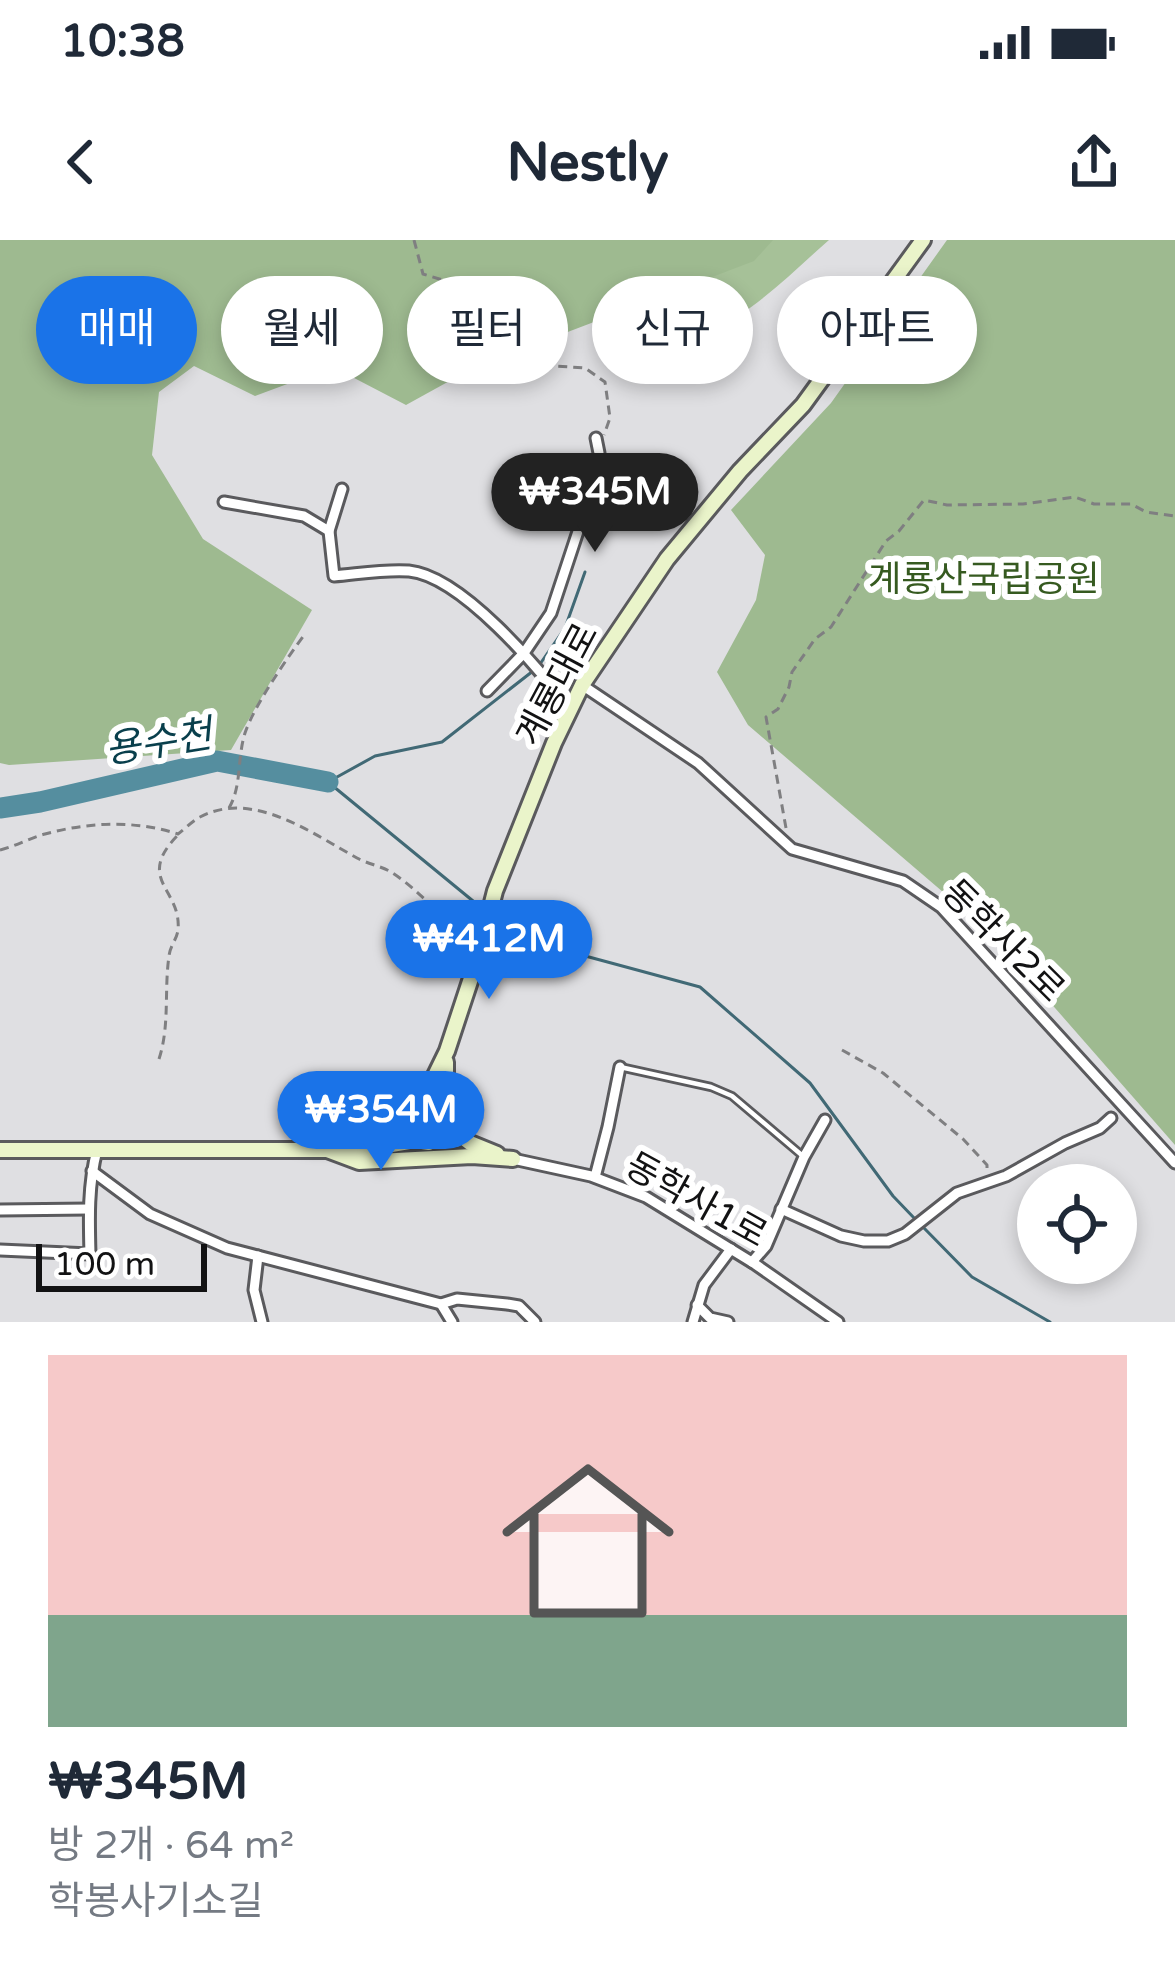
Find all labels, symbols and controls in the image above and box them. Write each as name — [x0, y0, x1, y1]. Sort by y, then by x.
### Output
text: 10:38 — [60, 15, 185, 69]
icon: back — [48, 129, 114, 195]
icon: share — [1061, 129, 1127, 195]
text: Nestly — [507, 130, 668, 195]
chip: 매매 — [36, 276, 197, 384]
chip: 월세 — [221, 276, 383, 384]
chip: 필터 — [407, 276, 568, 384]
chip: 신규 — [592, 276, 753, 384]
chip: 아파트 — [777, 276, 977, 384]
pin: ₩345M — [511, 453, 679, 555]
text: ₩345M — [518, 468, 672, 515]
park label: 계룡산국립공원 — [868, 558, 1100, 601]
street label: 계룡대로 — [507, 616, 607, 753]
water label: 용수천 — [101, 710, 219, 774]
street label: 동학사2로 — [933, 871, 1073, 1011]
pin: ₩412M — [405, 900, 573, 1002]
text: ₩412M — [412, 915, 566, 962]
pin: ₩354M — [297, 1071, 465, 1173]
text: ₩354M — [304, 1086, 458, 1133]
street label: 동학사1로 — [618, 1144, 775, 1257]
map controls — [1017, 1164, 1137, 1284]
button: locate — [1017, 1164, 1137, 1284]
scale bar — [36, 1238, 207, 1291]
text: 100 m — [54, 1245, 155, 1284]
icon: home — [480, 1433, 696, 1649]
text: ₩345M — [48, 1751, 248, 1813]
text: 방 2개 · 64 m² — [48, 1822, 294, 1869]
text: 학봉사기소길 — [48, 1878, 263, 1925]

